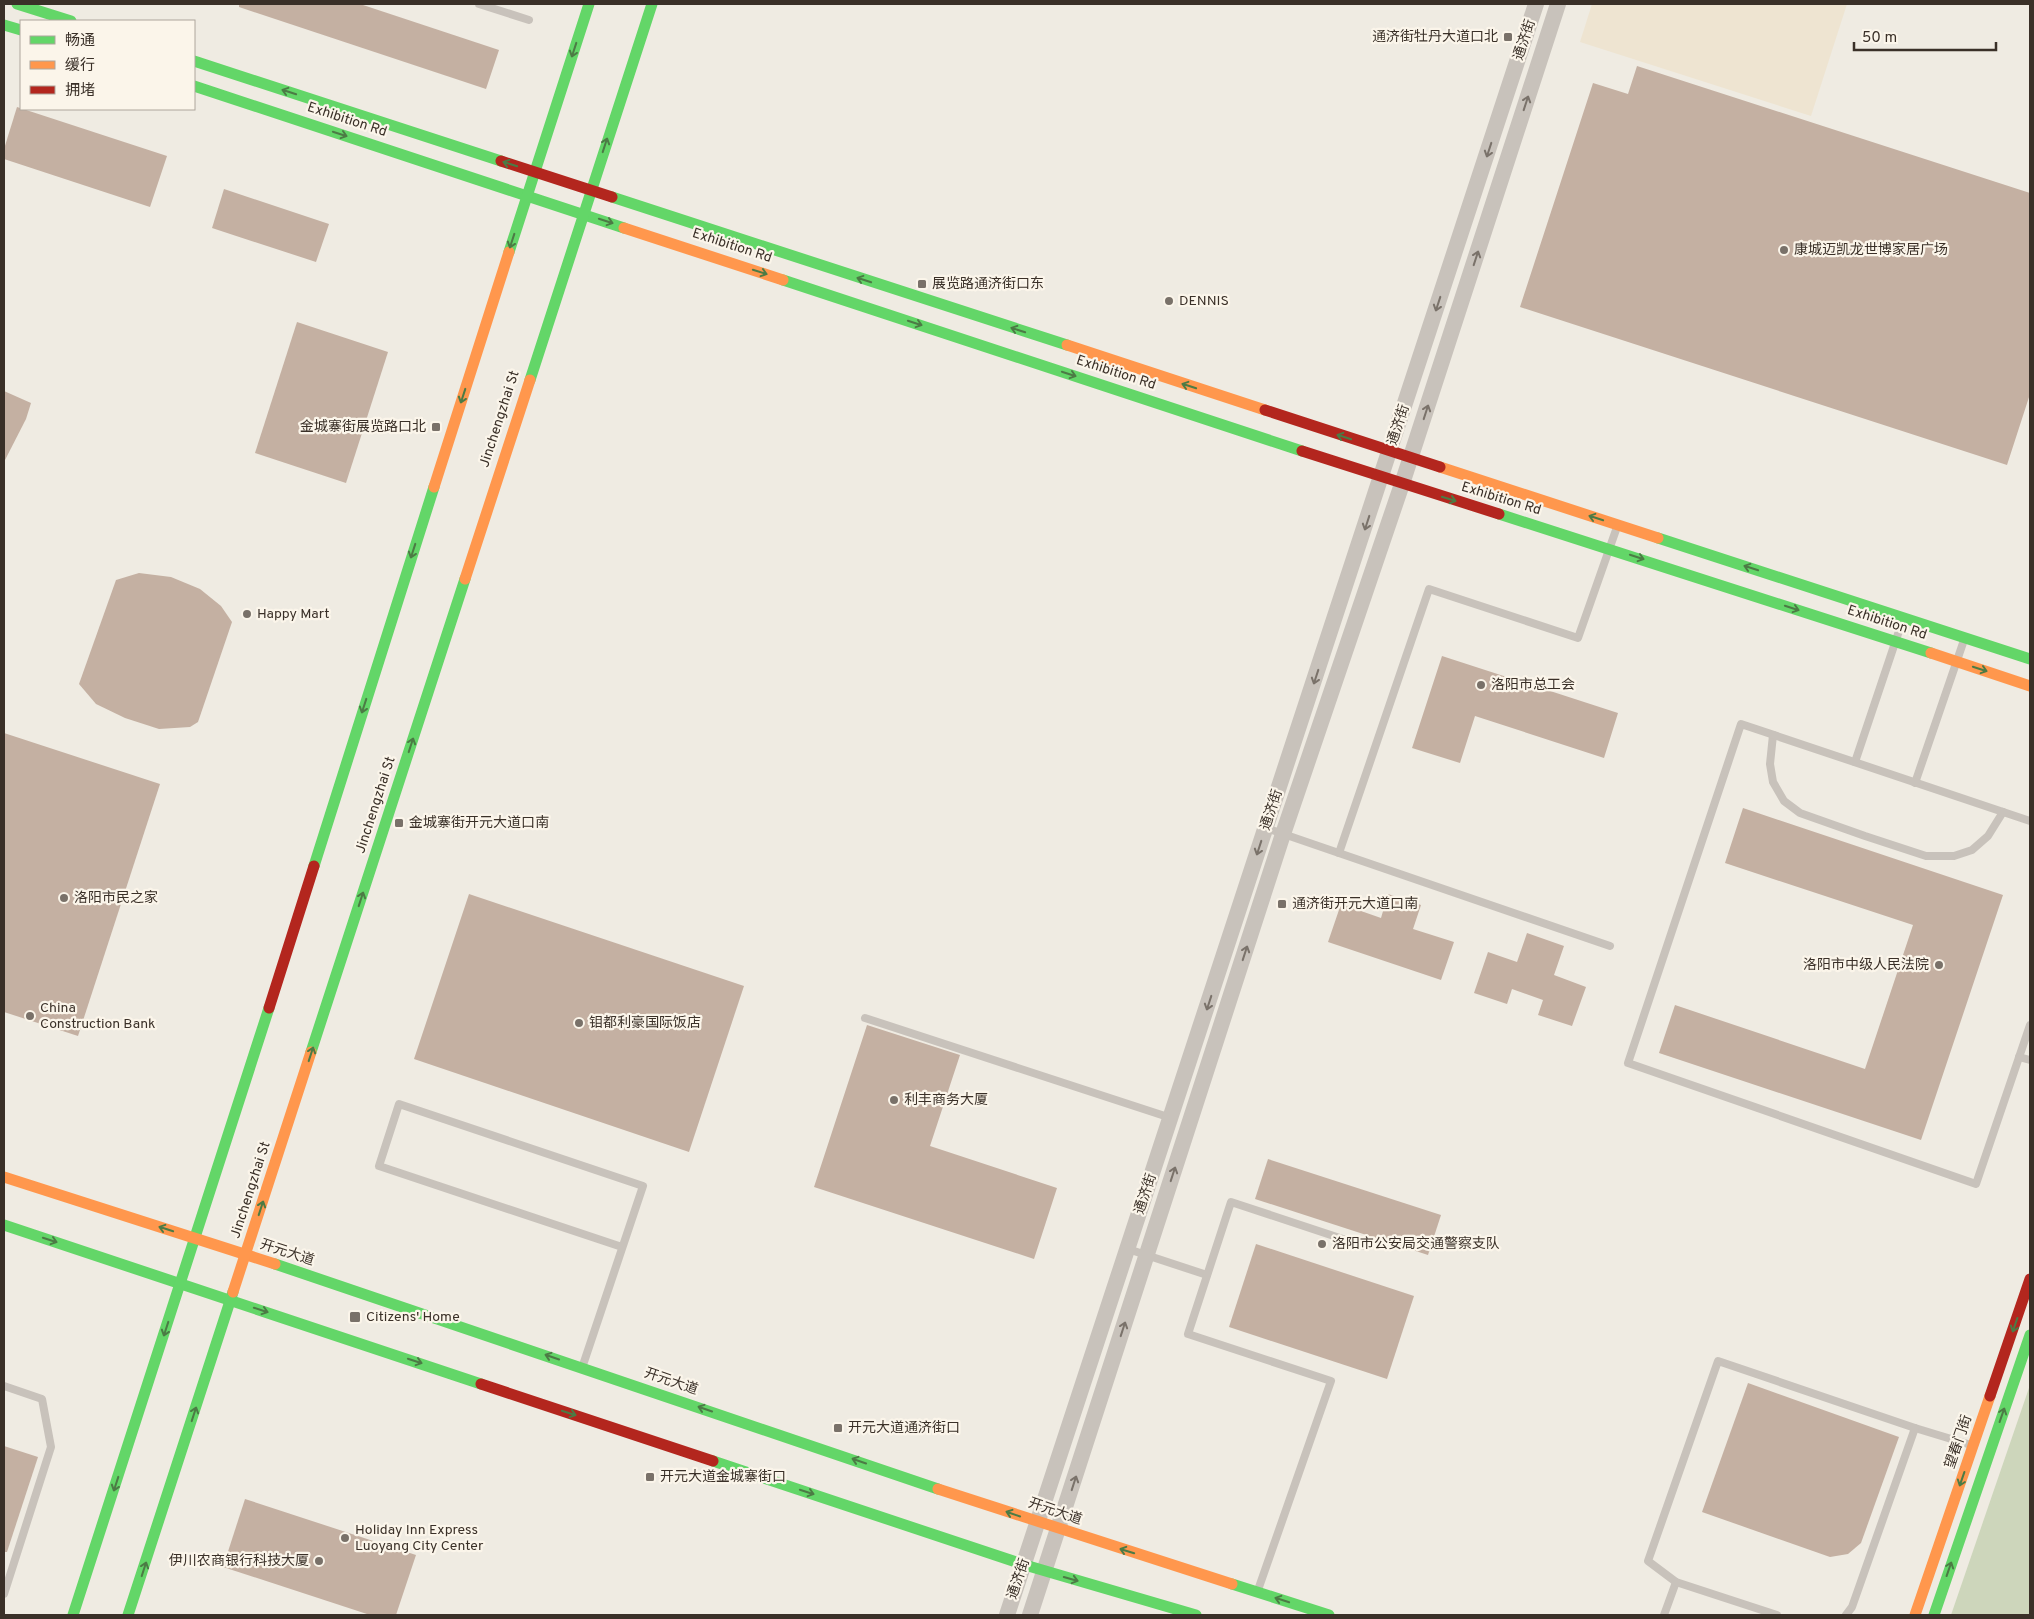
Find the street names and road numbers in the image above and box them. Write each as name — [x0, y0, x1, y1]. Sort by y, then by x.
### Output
street label: 通济街 — [1510, 17, 1540, 63]
street label: Exhibition Rd — [305, 99, 389, 141]
street label: Exhibition Rd — [690, 225, 774, 267]
street label: Exhibition Rd — [1074, 352, 1158, 394]
street label: Jinchengzhai St — [476, 368, 524, 470]
street label: 通济街 — [1384, 402, 1414, 448]
street label: Exhibition Rd — [1459, 479, 1543, 519]
street label: Exhibition Rd — [1845, 602, 1929, 644]
street label: Jinchengzhai St — [352, 754, 400, 856]
street label: 通济街 — [1257, 787, 1287, 833]
street label: Jinchengzhai St — [227, 1139, 275, 1241]
street label: 通济街 — [1131, 1171, 1161, 1217]
street label: 开元大道 — [258, 1236, 316, 1270]
street label: 开元大道 — [642, 1365, 700, 1399]
street label: 望春门街 — [1942, 1413, 1976, 1471]
street label: 开元大道 — [1026, 1495, 1084, 1529]
street label: 通济街 — [1004, 1556, 1034, 1602]

